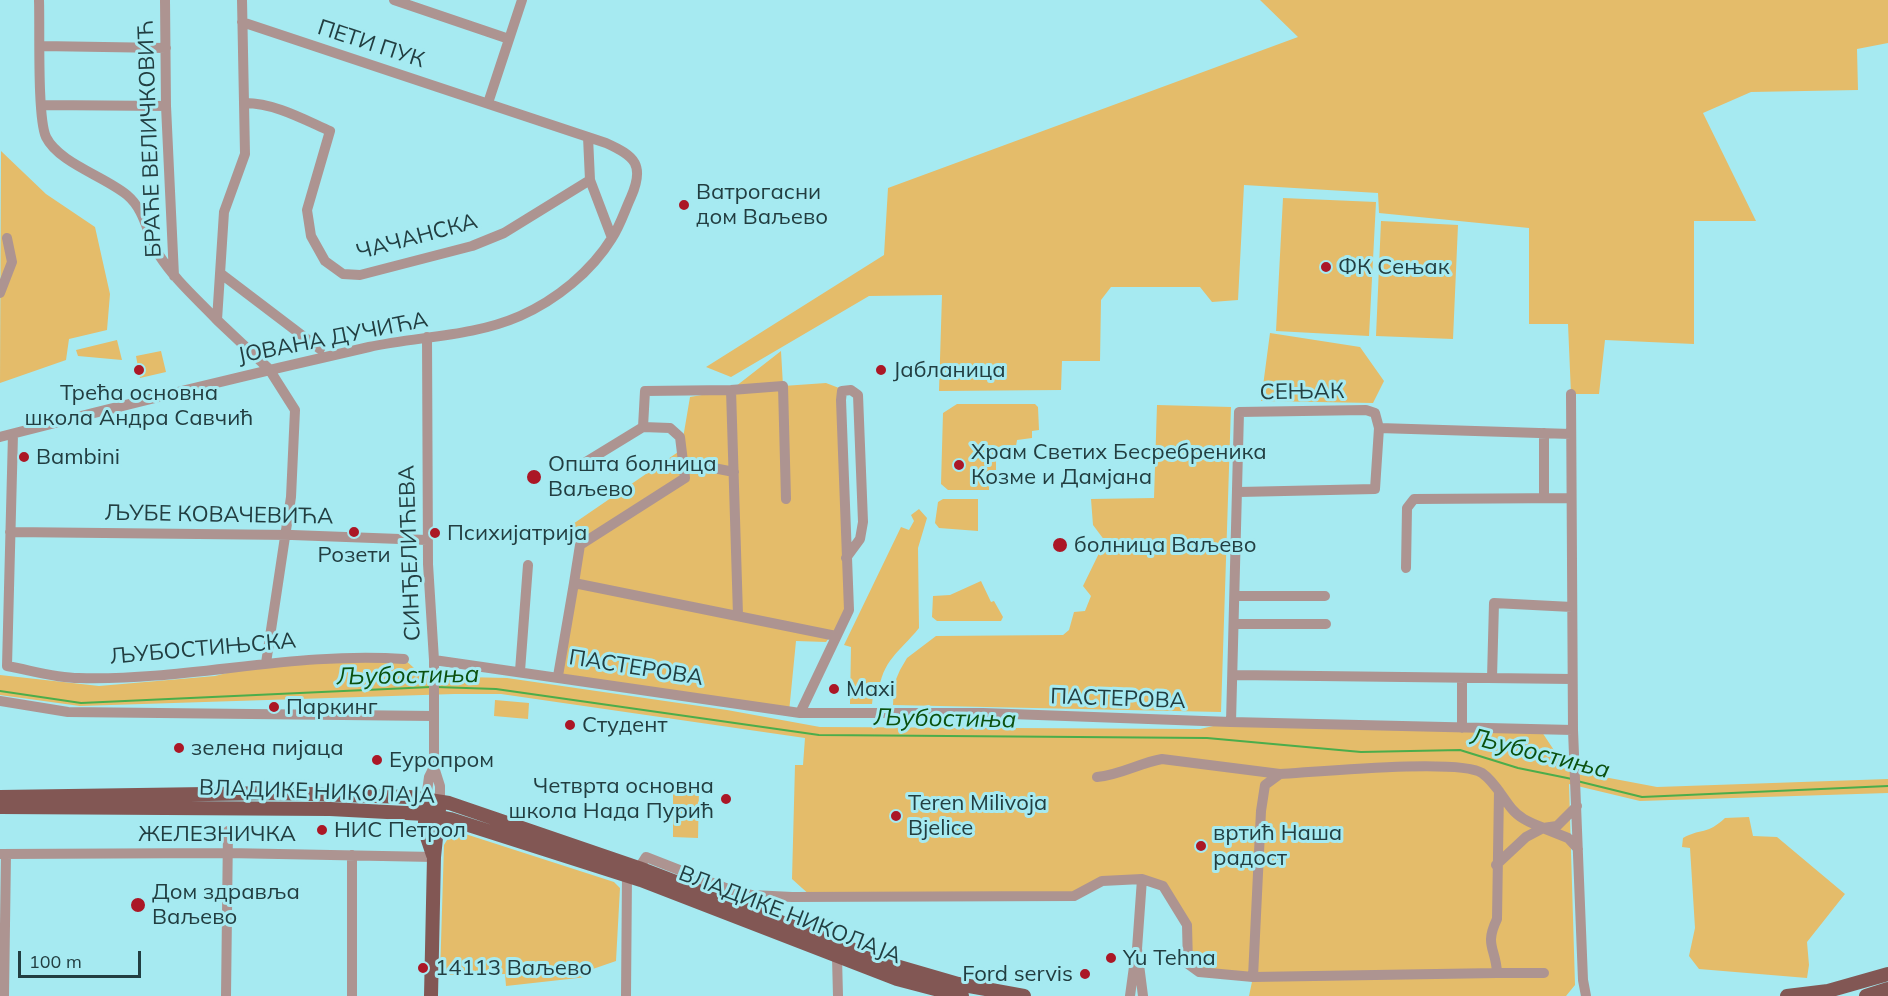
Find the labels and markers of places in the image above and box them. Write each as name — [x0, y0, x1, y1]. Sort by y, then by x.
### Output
place label: Ватрогасни дом Ваљево — [696, 179, 828, 230]
marker: Ватрогасни дом Ваљево — [677, 198, 691, 212]
place label: ФК Сењак — [1338, 254, 1449, 280]
marker: ФК Сењак — [1319, 260, 1333, 274]
place label: Јабланица — [893, 357, 1006, 383]
marker: Трећа основна школа Андра Савчић — [132, 363, 146, 377]
marker: Јабланица — [874, 363, 888, 377]
place label: Трећа основна школа Андра Савчић — [25, 380, 253, 432]
place label: Храм Светих Бесребреника Козме и Дамјана — [971, 439, 1267, 490]
place label: Bambini — [36, 444, 120, 470]
marker: Bambini — [17, 450, 31, 464]
place label: Општа болница Ваљево — [548, 451, 717, 502]
marker: Храм Светих Бесребреника Козме и Дамјана — [952, 458, 966, 472]
marker: Општа болница Ваљево — [525, 468, 543, 486]
place label: Психијатрија — [447, 520, 587, 546]
marker: Розети — [347, 525, 361, 539]
marker: Психијатрија — [428, 526, 442, 540]
place label: болница Ваљево — [1074, 532, 1256, 558]
marker: болница Ваљево — [1051, 536, 1069, 554]
place label: Розети — [317, 542, 391, 568]
place label: Maxi — [846, 676, 895, 702]
marker: Maxi — [827, 682, 841, 696]
place label: Паркинг — [286, 694, 378, 720]
marker: Паркинг — [267, 700, 281, 714]
place label: Студент — [582, 712, 667, 738]
marker: Студент — [563, 718, 577, 732]
place label: зелена пијаца — [191, 735, 344, 761]
marker: зелена пијаца — [172, 741, 186, 755]
place label: Еуропром — [389, 747, 494, 773]
marker: Еуропром — [370, 753, 384, 767]
place label: Четврта основна школа Нада Пурић — [508, 773, 714, 824]
place label: Teren Milivoja Bjelice — [908, 790, 1047, 842]
marker: Четврта основна школа Нада Пурић — [719, 792, 733, 806]
marker: Teren Milivoja Bjelice — [889, 809, 903, 823]
place label: НИС Петрол — [334, 817, 466, 843]
place label: вртић Наша радост — [1213, 820, 1342, 872]
marker: НИС Петрол — [315, 823, 329, 837]
marker: вртић Наша радост — [1194, 839, 1208, 853]
place label: Дом здравља Ваљево — [152, 879, 300, 930]
marker: Дом здравља Ваљево — [129, 896, 147, 914]
place label: Yu Tehna — [1123, 945, 1216, 971]
marker: Yu Tehna — [1104, 951, 1118, 965]
place label: 14113 Ваљево — [435, 955, 592, 981]
marker: 14113 Ваљево — [416, 961, 430, 975]
place label: Ford servis — [962, 961, 1073, 987]
marker: Ford servis — [1078, 967, 1092, 981]

